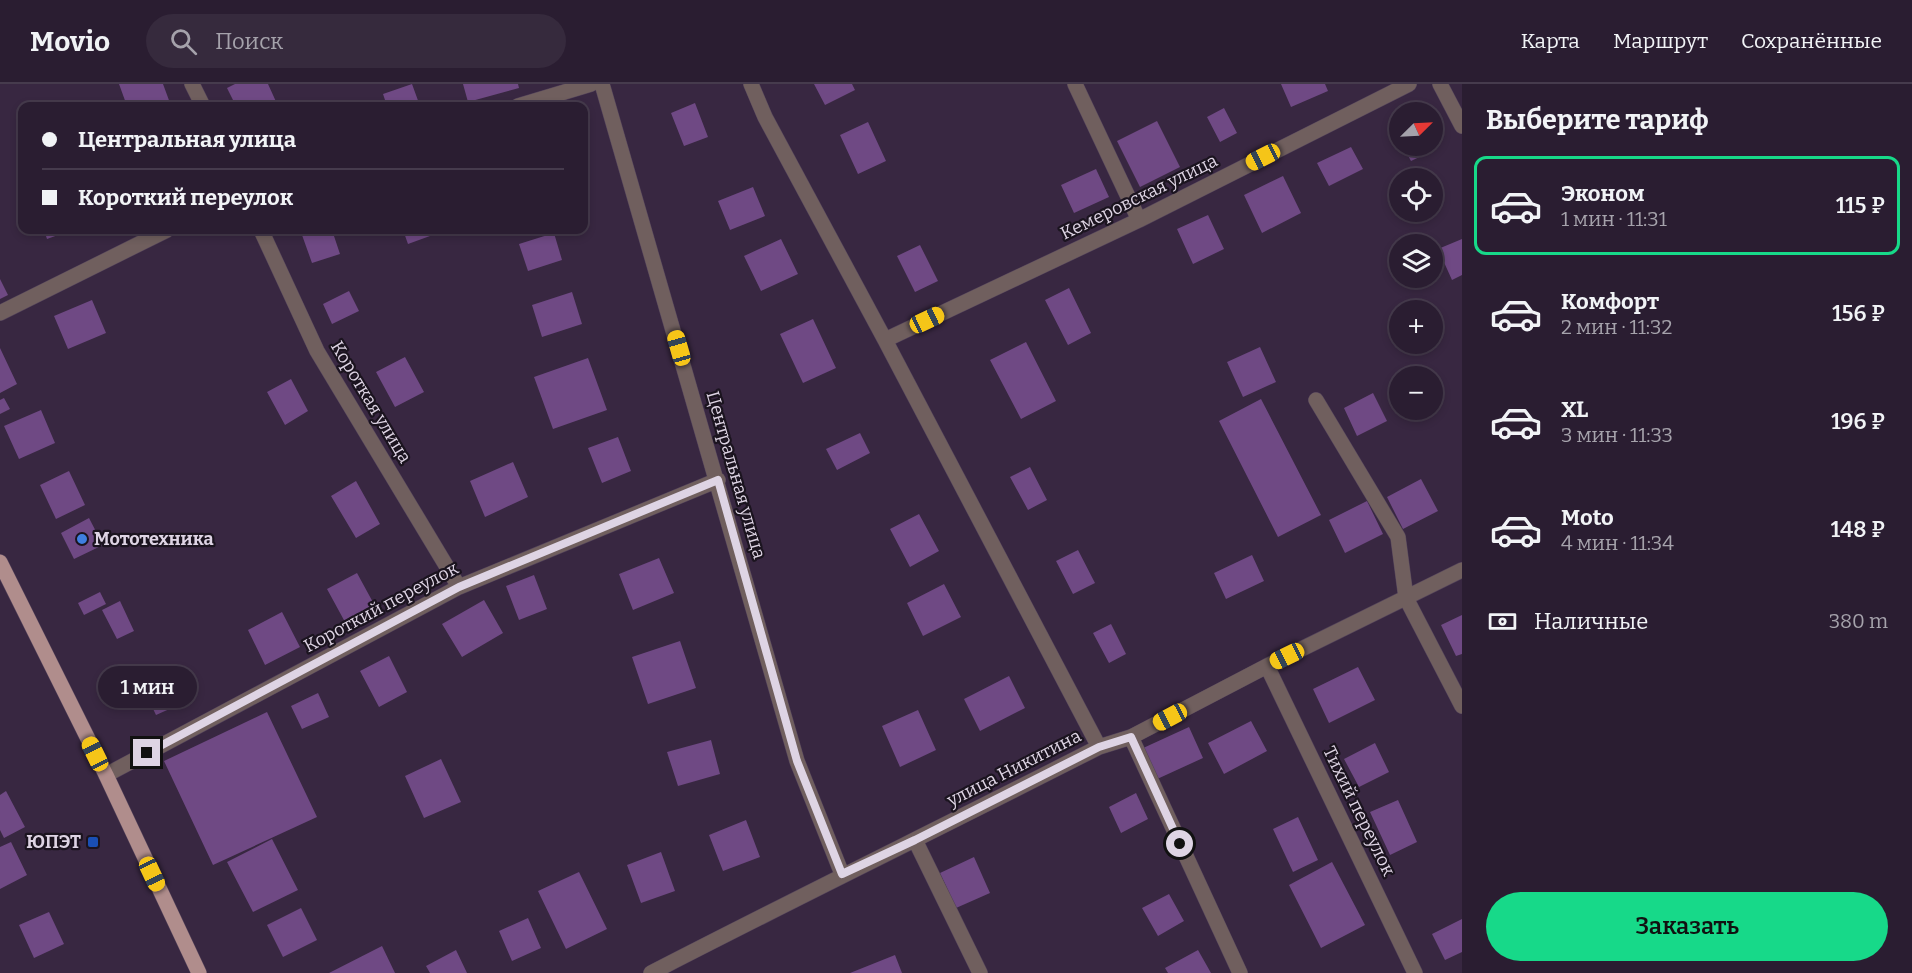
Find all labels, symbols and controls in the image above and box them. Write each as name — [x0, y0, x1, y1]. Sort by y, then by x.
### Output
search box — [146, 14, 566, 68]
text: Movio — [30, 25, 110, 58]
icon: search — [167, 25, 200, 58]
text: Поиск — [215, 28, 283, 55]
text: Карта — [1521, 28, 1580, 54]
text: Маршрут — [1613, 28, 1708, 54]
text: Сохранённые — [1741, 28, 1882, 54]
north arrow — [1389, 102, 1443, 156]
map controls — [1389, 102, 1443, 420]
text: Выберите тариф — [1486, 104, 1709, 136]
text: Центральная улица — [78, 126, 296, 153]
car — [1243, 141, 1283, 173]
street label: Кемеровская улица — [1057, 149, 1221, 245]
button: locate — [1389, 168, 1443, 222]
icon: car — [1489, 179, 1543, 233]
text: Эконом — [1561, 180, 1644, 207]
text: Короткий переулок — [78, 184, 293, 211]
text: 115 ₽ — [1836, 192, 1885, 219]
text: 1 мин · 11:31 — [1561, 207, 1667, 231]
button: layers — [1389, 234, 1443, 288]
icon: car — [1489, 287, 1543, 341]
text: Комфорт — [1561, 288, 1659, 315]
button: + — [1389, 300, 1443, 354]
text: 156 ₽ — [1832, 300, 1885, 327]
car — [907, 304, 947, 336]
text: 2 мин · 11:32 — [1561, 315, 1672, 339]
car — [665, 328, 693, 368]
street label: Короткая улица — [326, 337, 416, 467]
button: − — [1389, 366, 1443, 420]
street label: Центральная улица — [702, 389, 770, 561]
icon: car — [1489, 395, 1543, 449]
text: XL — [1561, 396, 1588, 423]
text: 196 ₽ — [1831, 408, 1885, 435]
text: 3 мин · 11:33 — [1561, 423, 1673, 447]
icon: car — [1489, 503, 1543, 557]
text: Moto — [1561, 504, 1614, 531]
text: 148 ₽ — [1831, 516, 1885, 543]
place label: Мототехника — [94, 528, 213, 550]
text: 4 мин · 11:34 — [1561, 531, 1674, 555]
marker: Мототехника — [75, 532, 89, 546]
street label: Короткий переулок — [300, 557, 462, 657]
icon: cash — [1486, 605, 1519, 638]
text: Наличные — [1534, 608, 1648, 635]
text: 380 m — [1829, 609, 1888, 633]
car — [1267, 640, 1307, 672]
callout: 1 мин — [98, 666, 196, 708]
text: 1 мин — [121, 675, 174, 699]
car — [1150, 701, 1190, 733]
street label: улица Никитина — [942, 725, 1085, 812]
car — [79, 734, 111, 774]
route end — [133, 739, 160, 766]
street label: Тихий переулок — [1318, 743, 1400, 880]
route start — [1166, 830, 1193, 857]
place label: ЮПЭТ — [26, 831, 81, 853]
marker: ЮПЭТ — [86, 835, 100, 849]
car — [136, 854, 168, 894]
button: Заказать — [1486, 892, 1888, 961]

